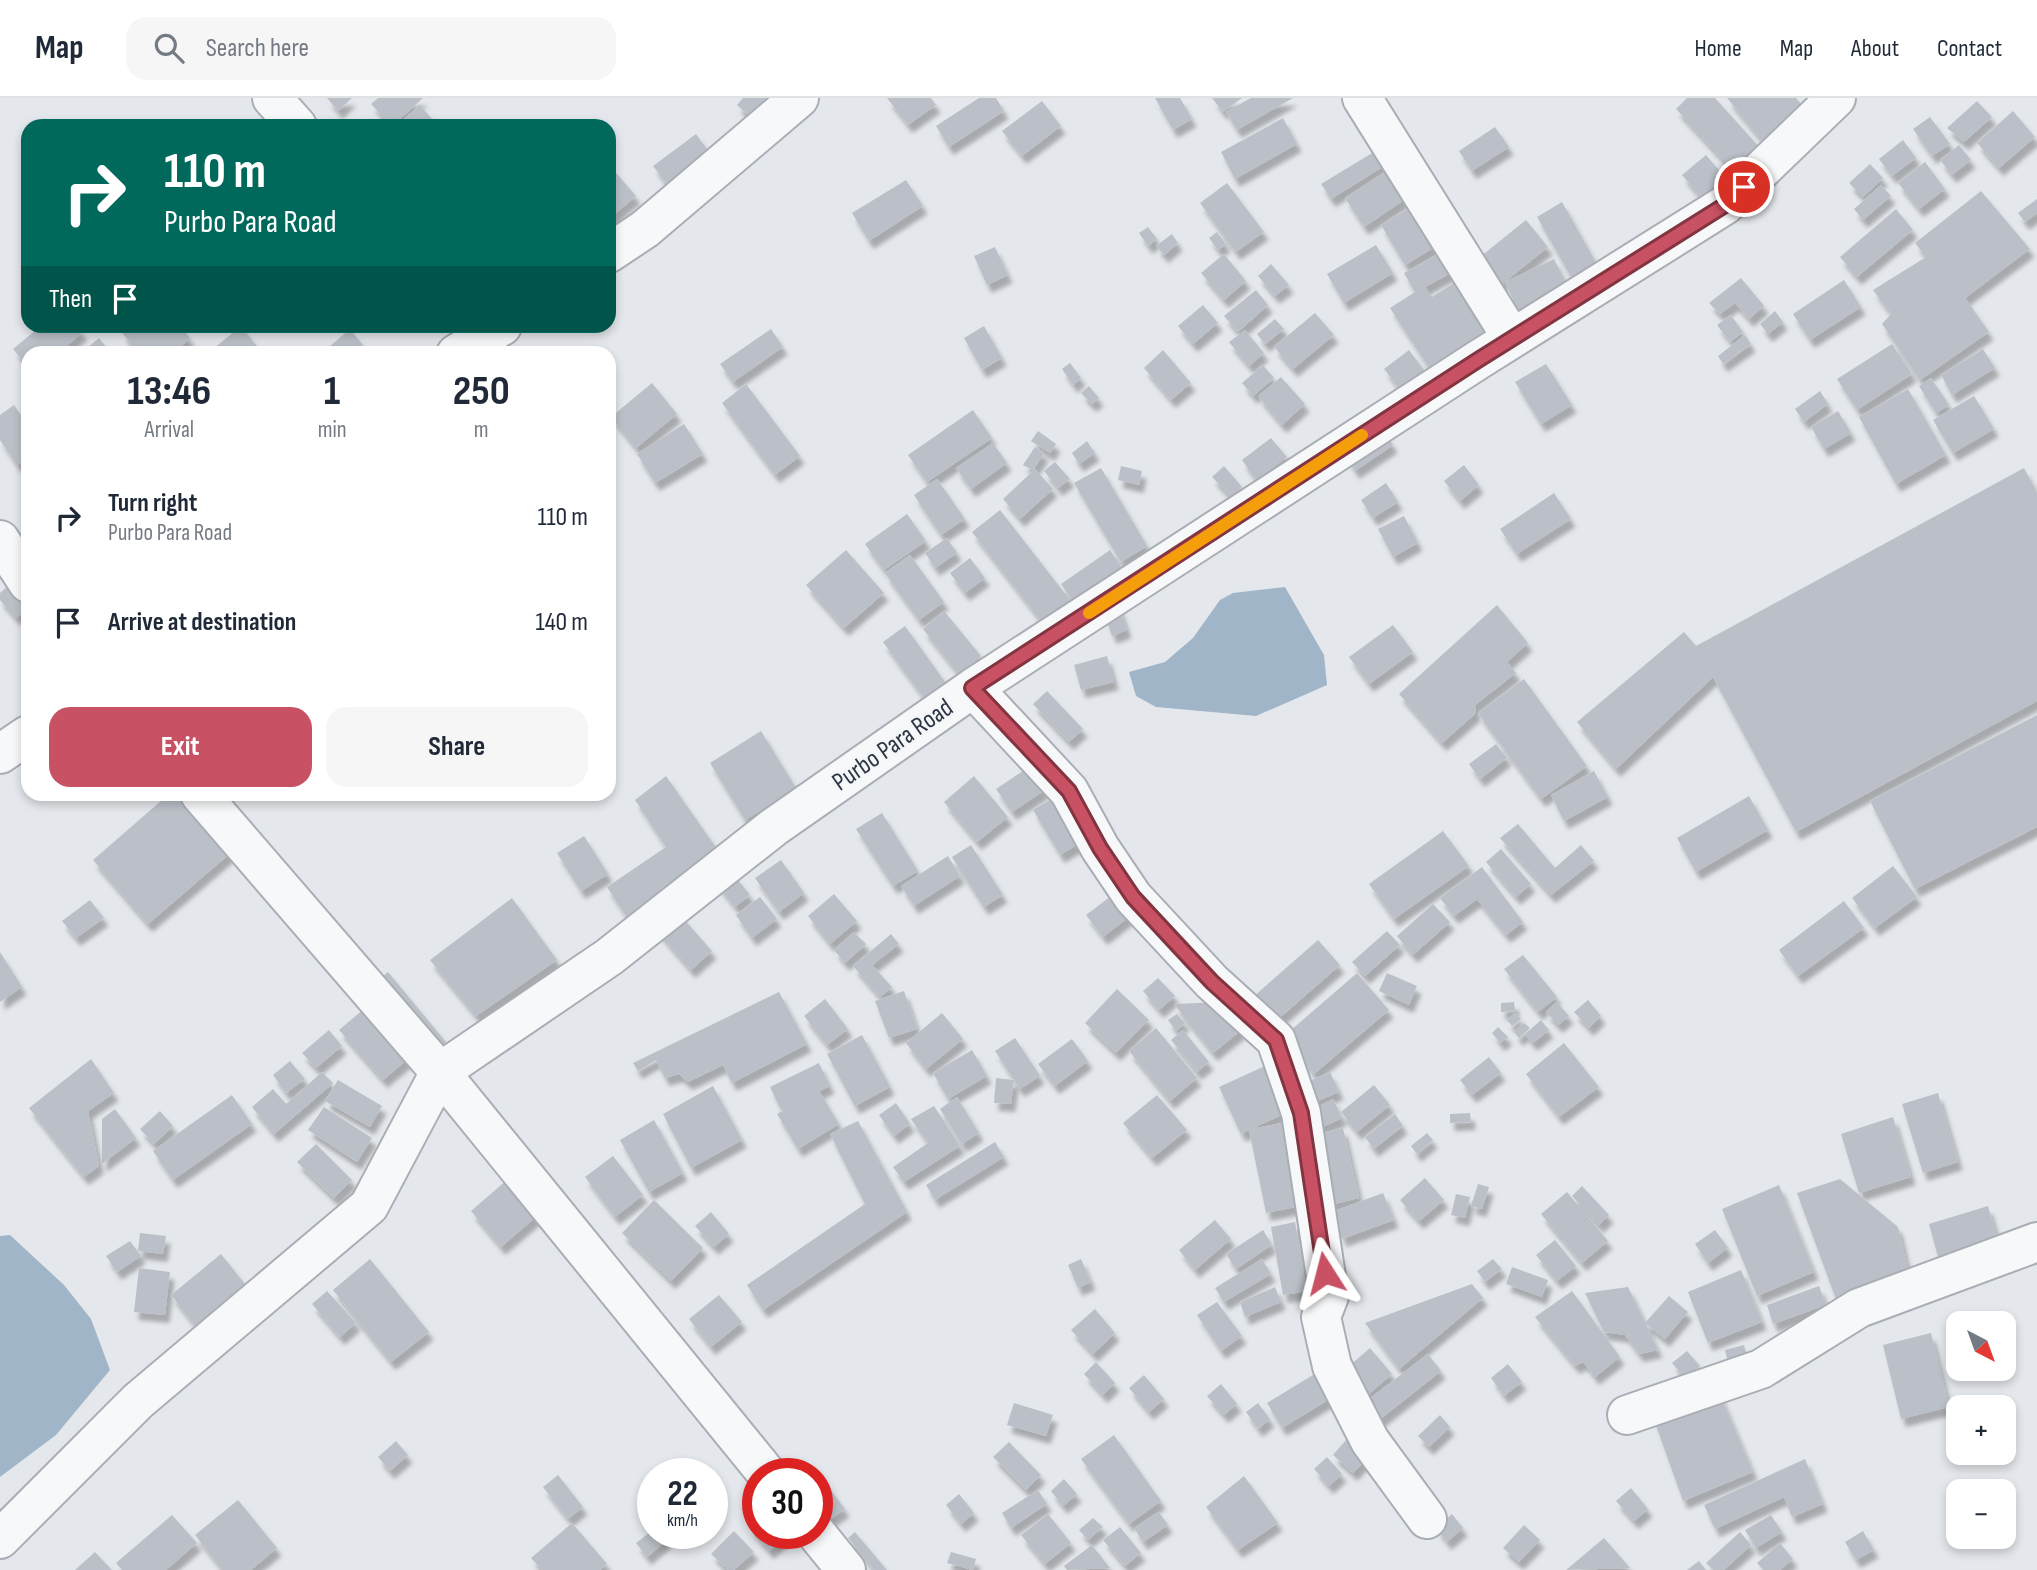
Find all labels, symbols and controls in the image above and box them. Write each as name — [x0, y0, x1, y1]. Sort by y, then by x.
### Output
search box — [126, 17, 616, 80]
text: Map — [35, 28, 84, 68]
icon: search — [150, 29, 188, 67]
text: Search here — [206, 33, 309, 64]
text: Home — [1694, 34, 1742, 63]
text: Map — [1780, 34, 1813, 63]
text: About — [1851, 34, 1899, 63]
text: Contact — [1937, 34, 2002, 63]
text: 110 m — [164, 143, 266, 202]
icon: right — [49, 147, 140, 238]
pin — [1714, 157, 1774, 217]
icon: arrive — [1725, 168, 1763, 206]
text: Purbo Para Road — [164, 203, 337, 242]
icon: arrive — [106, 280, 144, 318]
text: Then — [49, 284, 92, 315]
text: 13:46 — [127, 366, 211, 417]
text: 1 — [324, 366, 340, 417]
text: 250 — [453, 366, 510, 417]
text: Arrival — [145, 416, 194, 444]
text: min — [318, 416, 347, 444]
text: m — [474, 416, 489, 444]
text: Turn right — [108, 488, 197, 519]
icon: right — [49, 499, 87, 537]
text: 110 m — [537, 502, 588, 533]
text: Purbo Para Road — [108, 519, 232, 547]
icon: arrive — [49, 604, 87, 642]
text: Arrive at destination — [108, 607, 296, 638]
text: 140 m — [536, 607, 588, 638]
street label: Purbo Para Road — [827, 692, 959, 798]
button: Exit — [49, 707, 312, 787]
button: Share — [326, 707, 588, 787]
position arrow — [1288, 1236, 1362, 1310]
north arrow — [1946, 1311, 2016, 1381]
map controls — [1946, 1311, 2016, 1549]
button: + — [1946, 1395, 2016, 1465]
speed limit sign: 30 — [742, 1458, 833, 1549]
text: 22 — [667, 1473, 698, 1516]
button: − — [1946, 1479, 2016, 1549]
text: km/h — [667, 1510, 698, 1531]

